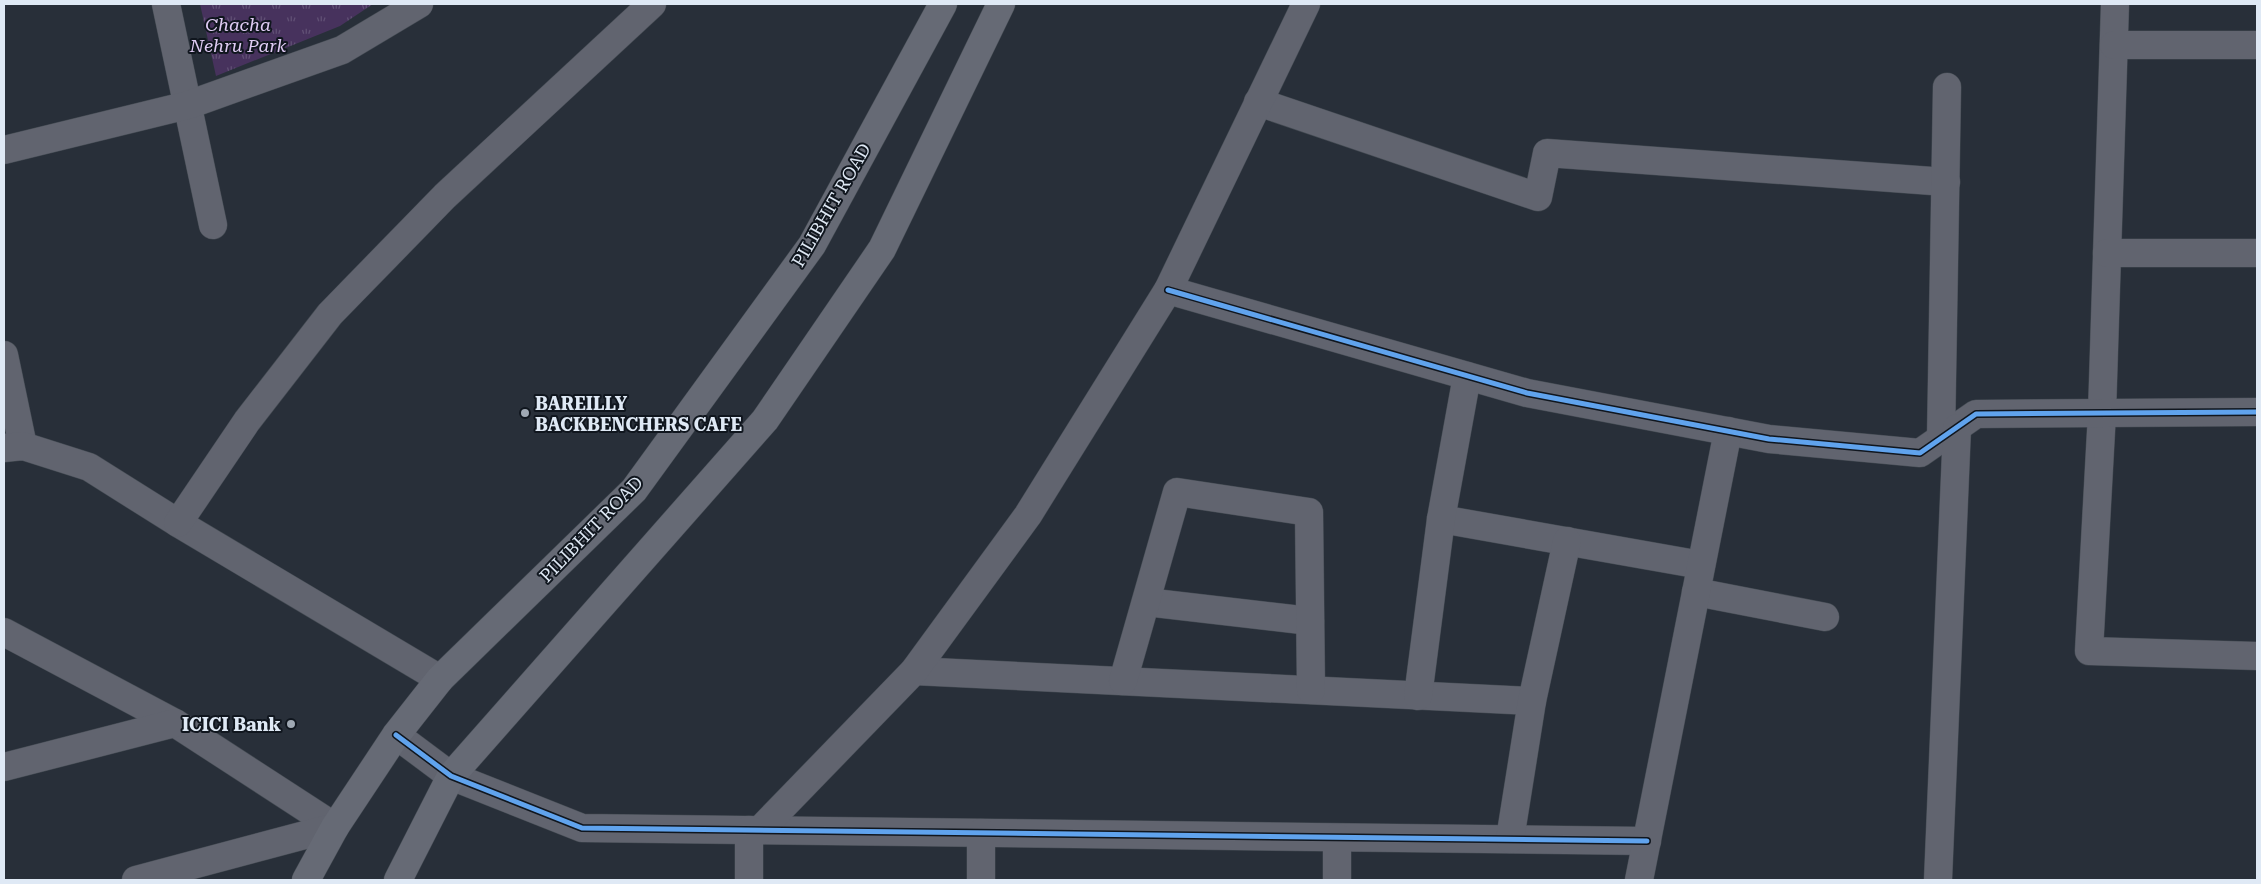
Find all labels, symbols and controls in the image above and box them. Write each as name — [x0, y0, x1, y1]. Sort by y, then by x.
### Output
park label: Chacha Nehru Park — [189, 14, 286, 56]
street label: PILIBHIT ROAD — [787, 139, 875, 271]
place label: BAREILLY BACKBENCHERS CAFE — [535, 393, 742, 435]
marker: BAREILLY BACKBENCHERS CAFE — [519, 407, 531, 419]
street label: PILIBHIT ROAD — [535, 472, 647, 586]
place label: ICICI Bank — [182, 714, 282, 735]
marker: ICICI Bank — [285, 718, 297, 730]

